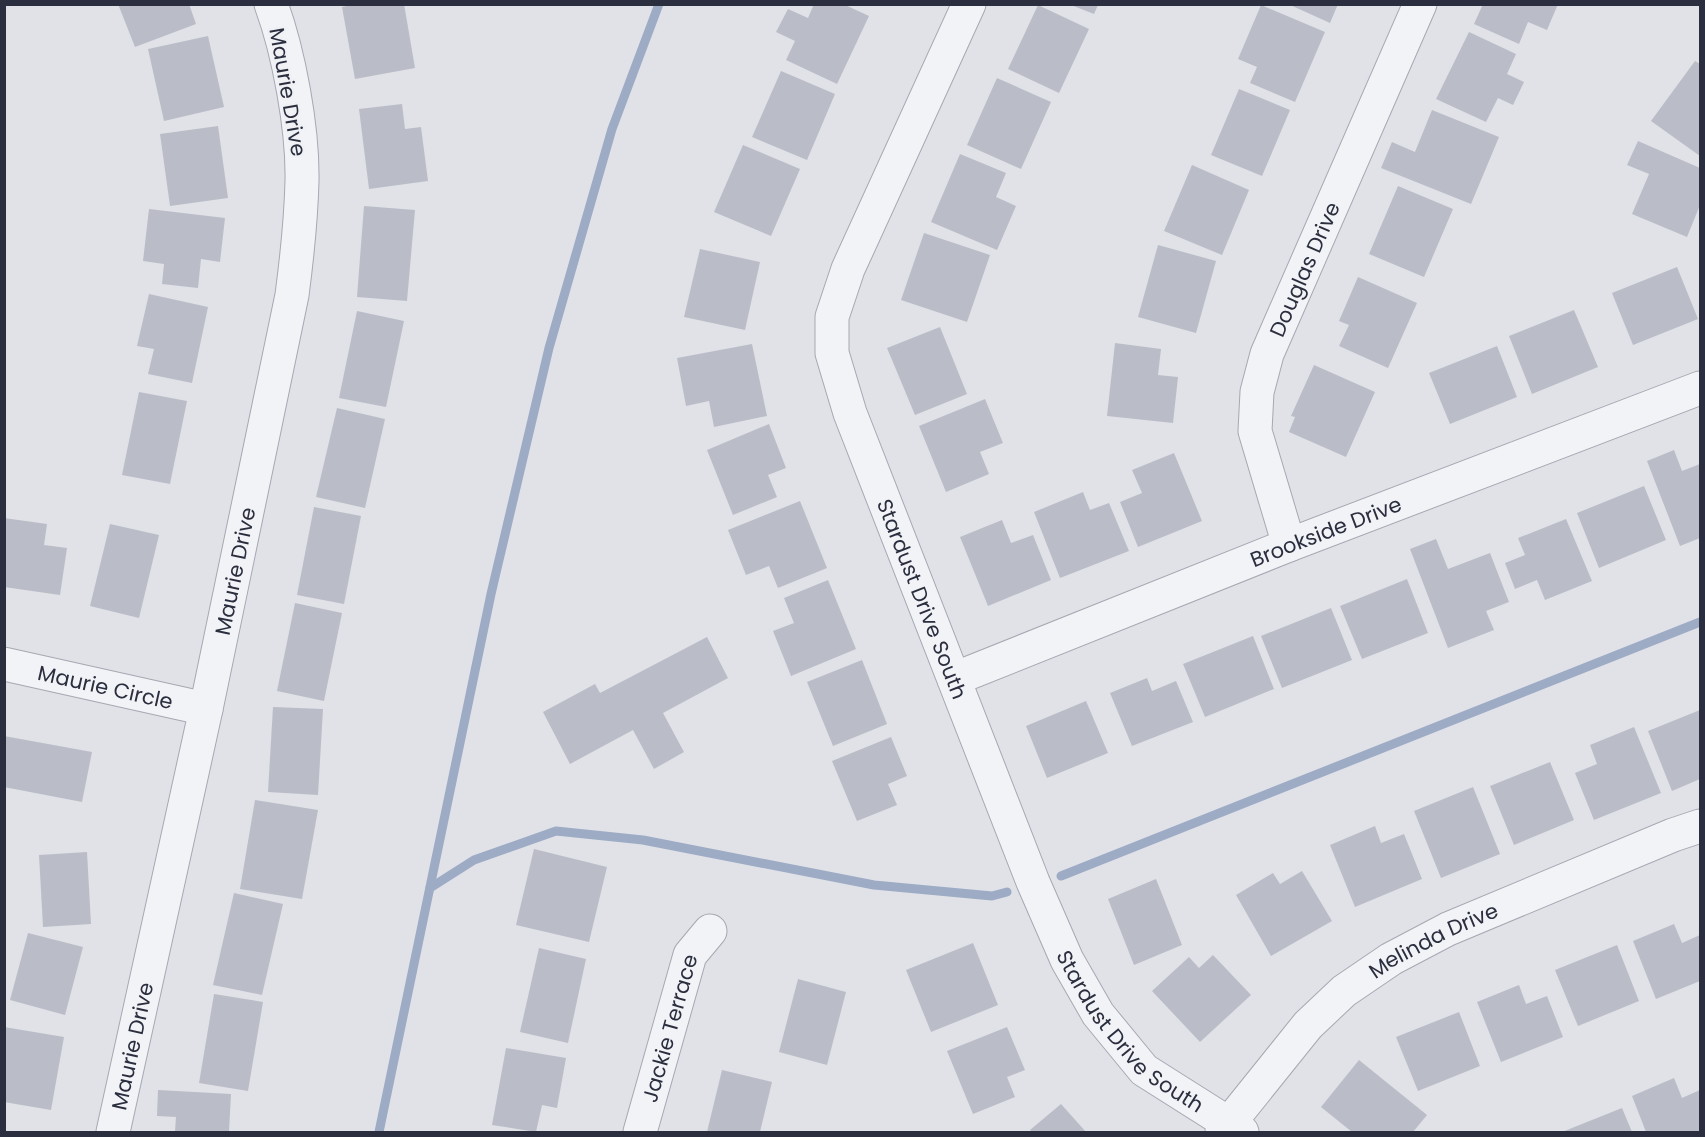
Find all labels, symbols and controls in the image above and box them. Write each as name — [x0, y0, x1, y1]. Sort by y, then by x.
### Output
street label: Maurie Drive — [262, 25, 314, 159]
street label: Douglas Drive — [1262, 197, 1346, 341]
street label: Brookside Drive — [1246, 489, 1406, 574]
street label: Stardust Drive South — [870, 495, 975, 703]
street label: Maurie Drive — [207, 504, 262, 638]
street label: Maurie Circle — [35, 658, 176, 716]
street label: Melinda Drive — [1363, 895, 1502, 985]
street label: Stardust Drive South — [1050, 946, 1210, 1119]
street label: Jackie Terrace — [635, 951, 704, 1106]
street label: Maurie Drive — [104, 979, 160, 1113]

